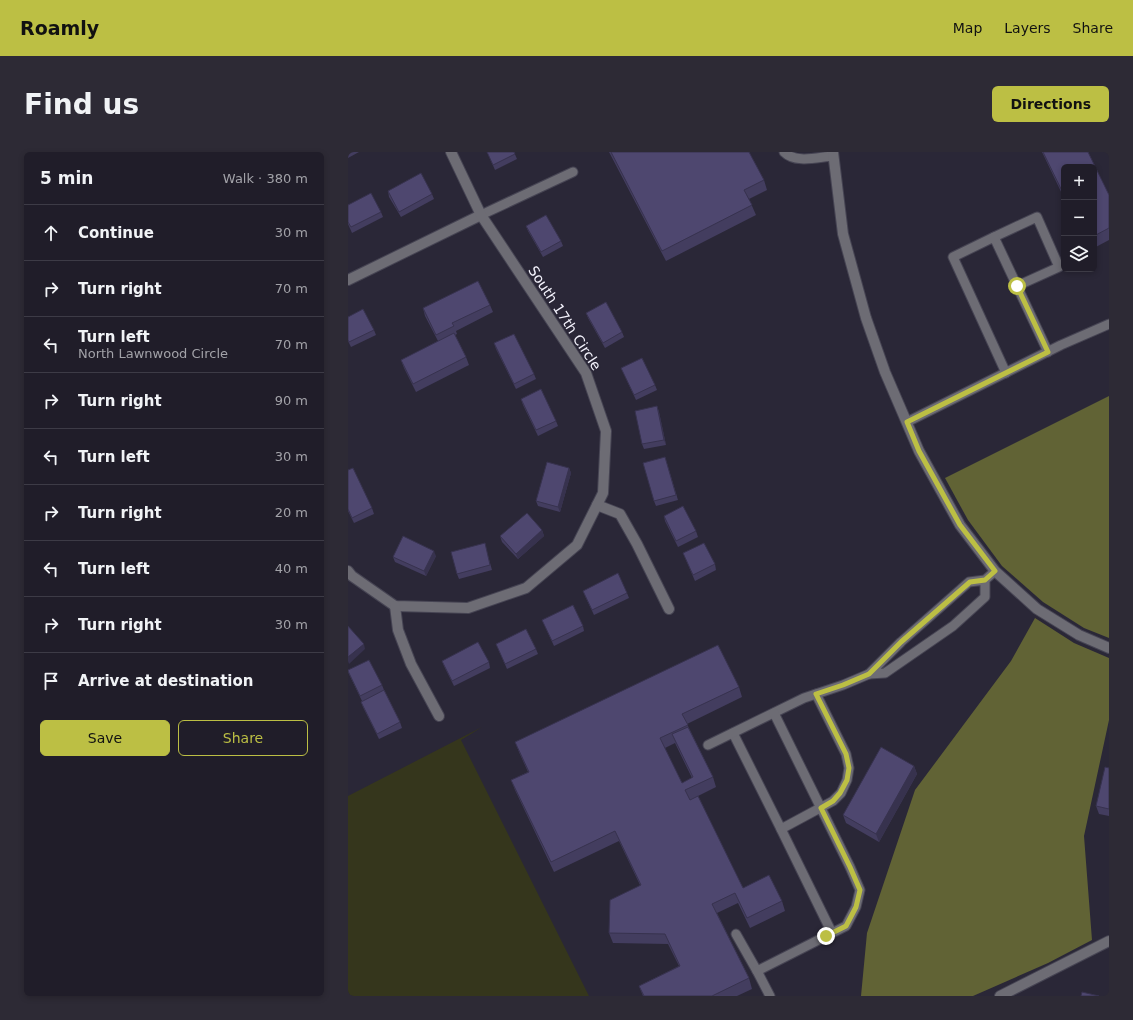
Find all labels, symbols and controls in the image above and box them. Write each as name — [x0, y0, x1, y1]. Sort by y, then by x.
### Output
text: Roamly — [20, 17, 99, 39]
text: Map — [953, 20, 982, 36]
text: Layers — [1004, 20, 1051, 36]
text: Share — [1073, 20, 1113, 36]
button: Directions — [992, 86, 1109, 122]
text: Find us — [24, 88, 139, 121]
map controls — [1061, 164, 1097, 272]
button: + — [1061, 164, 1097, 200]
text: 5 min — [40, 168, 93, 188]
text: Walk · 380 m — [223, 171, 308, 186]
button: − — [1061, 200, 1097, 236]
icon: ahead — [40, 222, 62, 244]
text: Continue — [78, 224, 154, 242]
text: 30 m — [275, 225, 308, 240]
button: layers — [1061, 236, 1097, 272]
street label: South 17th Circle — [525, 263, 605, 373]
route start — [1008, 277, 1026, 295]
icon: right — [40, 278, 62, 300]
text: Turn right — [78, 280, 162, 298]
text: 70 m — [275, 281, 308, 296]
text: Turn left — [78, 328, 150, 346]
icon: left — [40, 334, 62, 356]
text: 70 m — [275, 337, 308, 352]
text: North Lawnwood Circle — [78, 346, 228, 361]
icon: right — [40, 390, 62, 412]
text: Turn right — [78, 392, 162, 410]
text: 90 m — [275, 393, 308, 408]
icon: left — [40, 446, 62, 468]
text: Turn left — [78, 448, 150, 466]
text: 30 m — [275, 449, 308, 464]
icon: right — [40, 502, 62, 524]
text: Turn right — [78, 504, 162, 522]
text: 20 m — [275, 505, 308, 520]
icon: left — [40, 558, 62, 580]
text: Turn left — [78, 560, 150, 578]
text: 40 m — [275, 561, 308, 576]
icon: right — [40, 614, 62, 636]
text: Turn right — [78, 616, 162, 634]
text: 30 m — [275, 617, 308, 632]
icon: arrive — [40, 670, 62, 692]
text: Arrive at destination — [78, 672, 253, 690]
button: Save — [40, 720, 170, 756]
button: Share — [178, 720, 308, 756]
route end — [817, 927, 835, 945]

